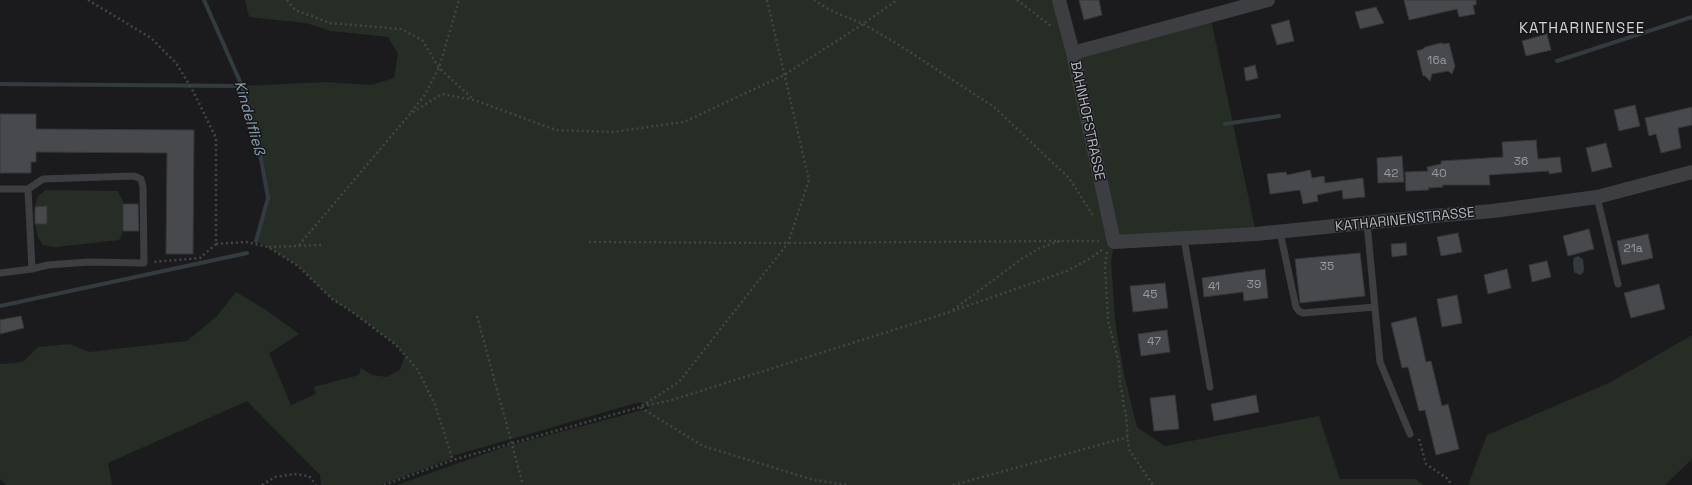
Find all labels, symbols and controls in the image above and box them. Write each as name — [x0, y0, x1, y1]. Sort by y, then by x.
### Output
district label: KATHARINENSEE — [1519, 20, 1645, 38]
house number: 16a — [1427, 54, 1447, 68]
street label: BAHNHOFSTRASSE — [1066, 60, 1108, 182]
water label: Kindelfließ — [230, 79, 268, 157]
house number: 36 — [1514, 155, 1528, 169]
house number: 42 — [1384, 167, 1398, 181]
house number: 40 — [1431, 167, 1447, 181]
street label: KATHARINENSTRASSE — [1334, 204, 1476, 236]
house number: 21a — [1623, 242, 1643, 256]
house number: 35 — [1320, 260, 1334, 274]
house number: 39 — [1247, 278, 1261, 292]
house number: 41 — [1208, 280, 1220, 294]
house number: 45 — [1143, 288, 1157, 302]
house number: 47 — [1147, 335, 1161, 349]

